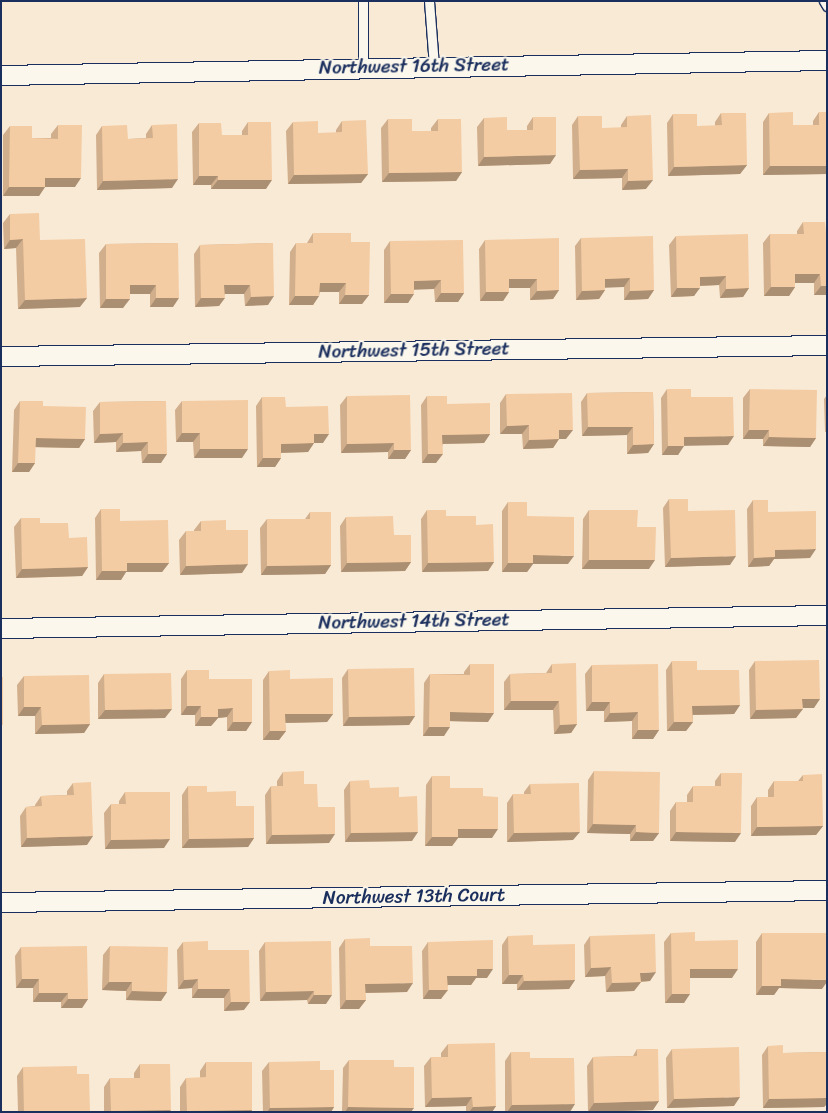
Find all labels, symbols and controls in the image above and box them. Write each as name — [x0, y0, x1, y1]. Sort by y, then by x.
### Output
street label: Northwest 16th Street — [319, 53, 509, 79]
street label: Northwest 15th Street — [318, 337, 510, 363]
street label: Northwest 14th Street — [318, 608, 510, 634]
street label: Northwest 13th Court — [322, 883, 506, 909]

